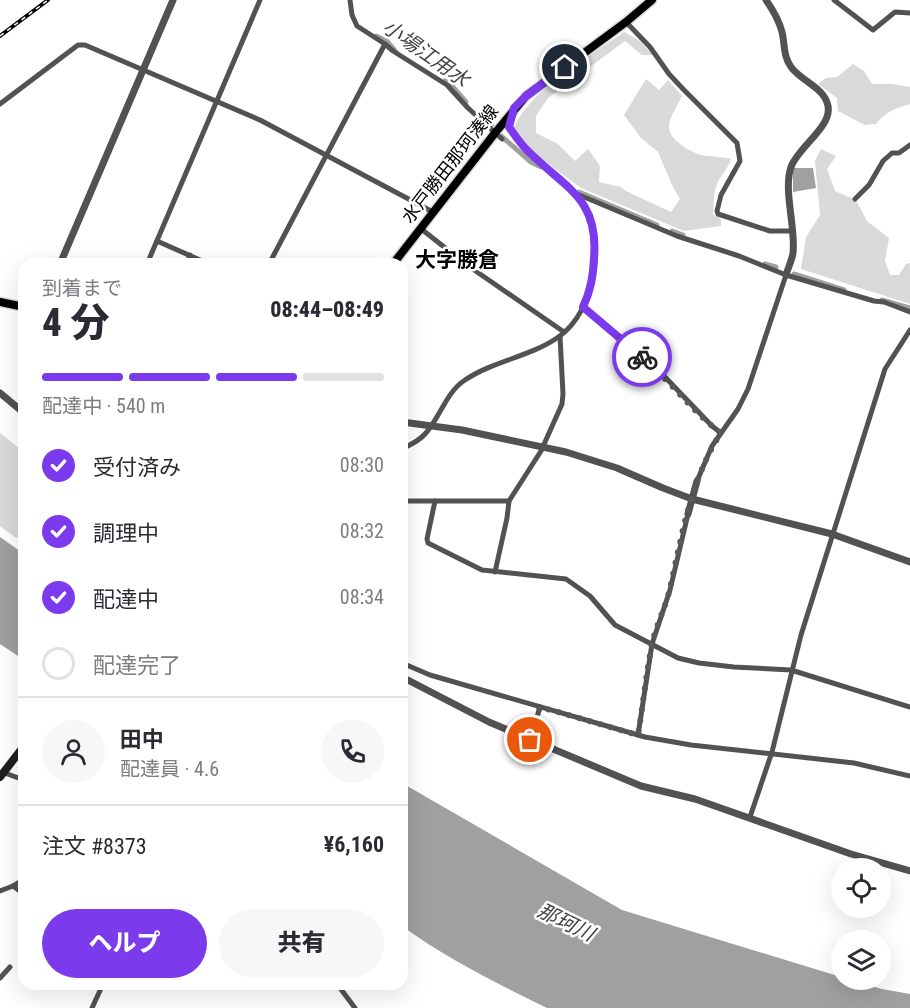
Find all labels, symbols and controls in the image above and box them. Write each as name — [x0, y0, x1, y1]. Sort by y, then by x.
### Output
water label: 小場江用水 — [378, 14, 475, 93]
pin — [539, 41, 590, 92]
icon: home — [548, 50, 581, 83]
street label: 水戸勝田那珂湊線 — [397, 100, 502, 227]
district label: 大字勝倉 — [415, 248, 499, 272]
text: 到着まで — [42, 276, 122, 300]
text: 08:44–08:49 — [270, 297, 384, 322]
text: 4 分 — [42, 300, 110, 346]
courier — [612, 327, 672, 387]
icon: bike — [626, 341, 659, 374]
text: 配達中 · 540 m — [42, 394, 165, 418]
icon: check — [42, 449, 75, 482]
text: 08:30 — [340, 453, 384, 477]
text: 受付済み — [93, 455, 181, 480]
icon: check — [42, 515, 75, 548]
text: 08:32 — [340, 519, 384, 543]
text: 調理中 — [93, 521, 159, 546]
icon: check — [42, 581, 75, 614]
text: 08:34 — [340, 585, 384, 609]
text: 配達中 — [93, 587, 159, 612]
text: 配達完了 — [93, 653, 181, 678]
pin — [504, 714, 555, 765]
button: person — [42, 720, 105, 783]
button: phone — [321, 720, 384, 783]
icon: bag — [513, 723, 546, 756]
text: 田中 — [120, 727, 164, 752]
text: 配達員 · 4.6 — [120, 757, 219, 781]
text: ¥6,160 — [324, 832, 384, 857]
text: 注文 #8373 — [42, 834, 147, 859]
map controls — [831, 858, 891, 990]
button: locate — [831, 858, 891, 918]
water label: 那珂川 — [534, 898, 600, 947]
button: ヘルプ — [42, 909, 207, 978]
button: 共有 — [219, 909, 384, 978]
button: layers — [831, 930, 891, 990]

